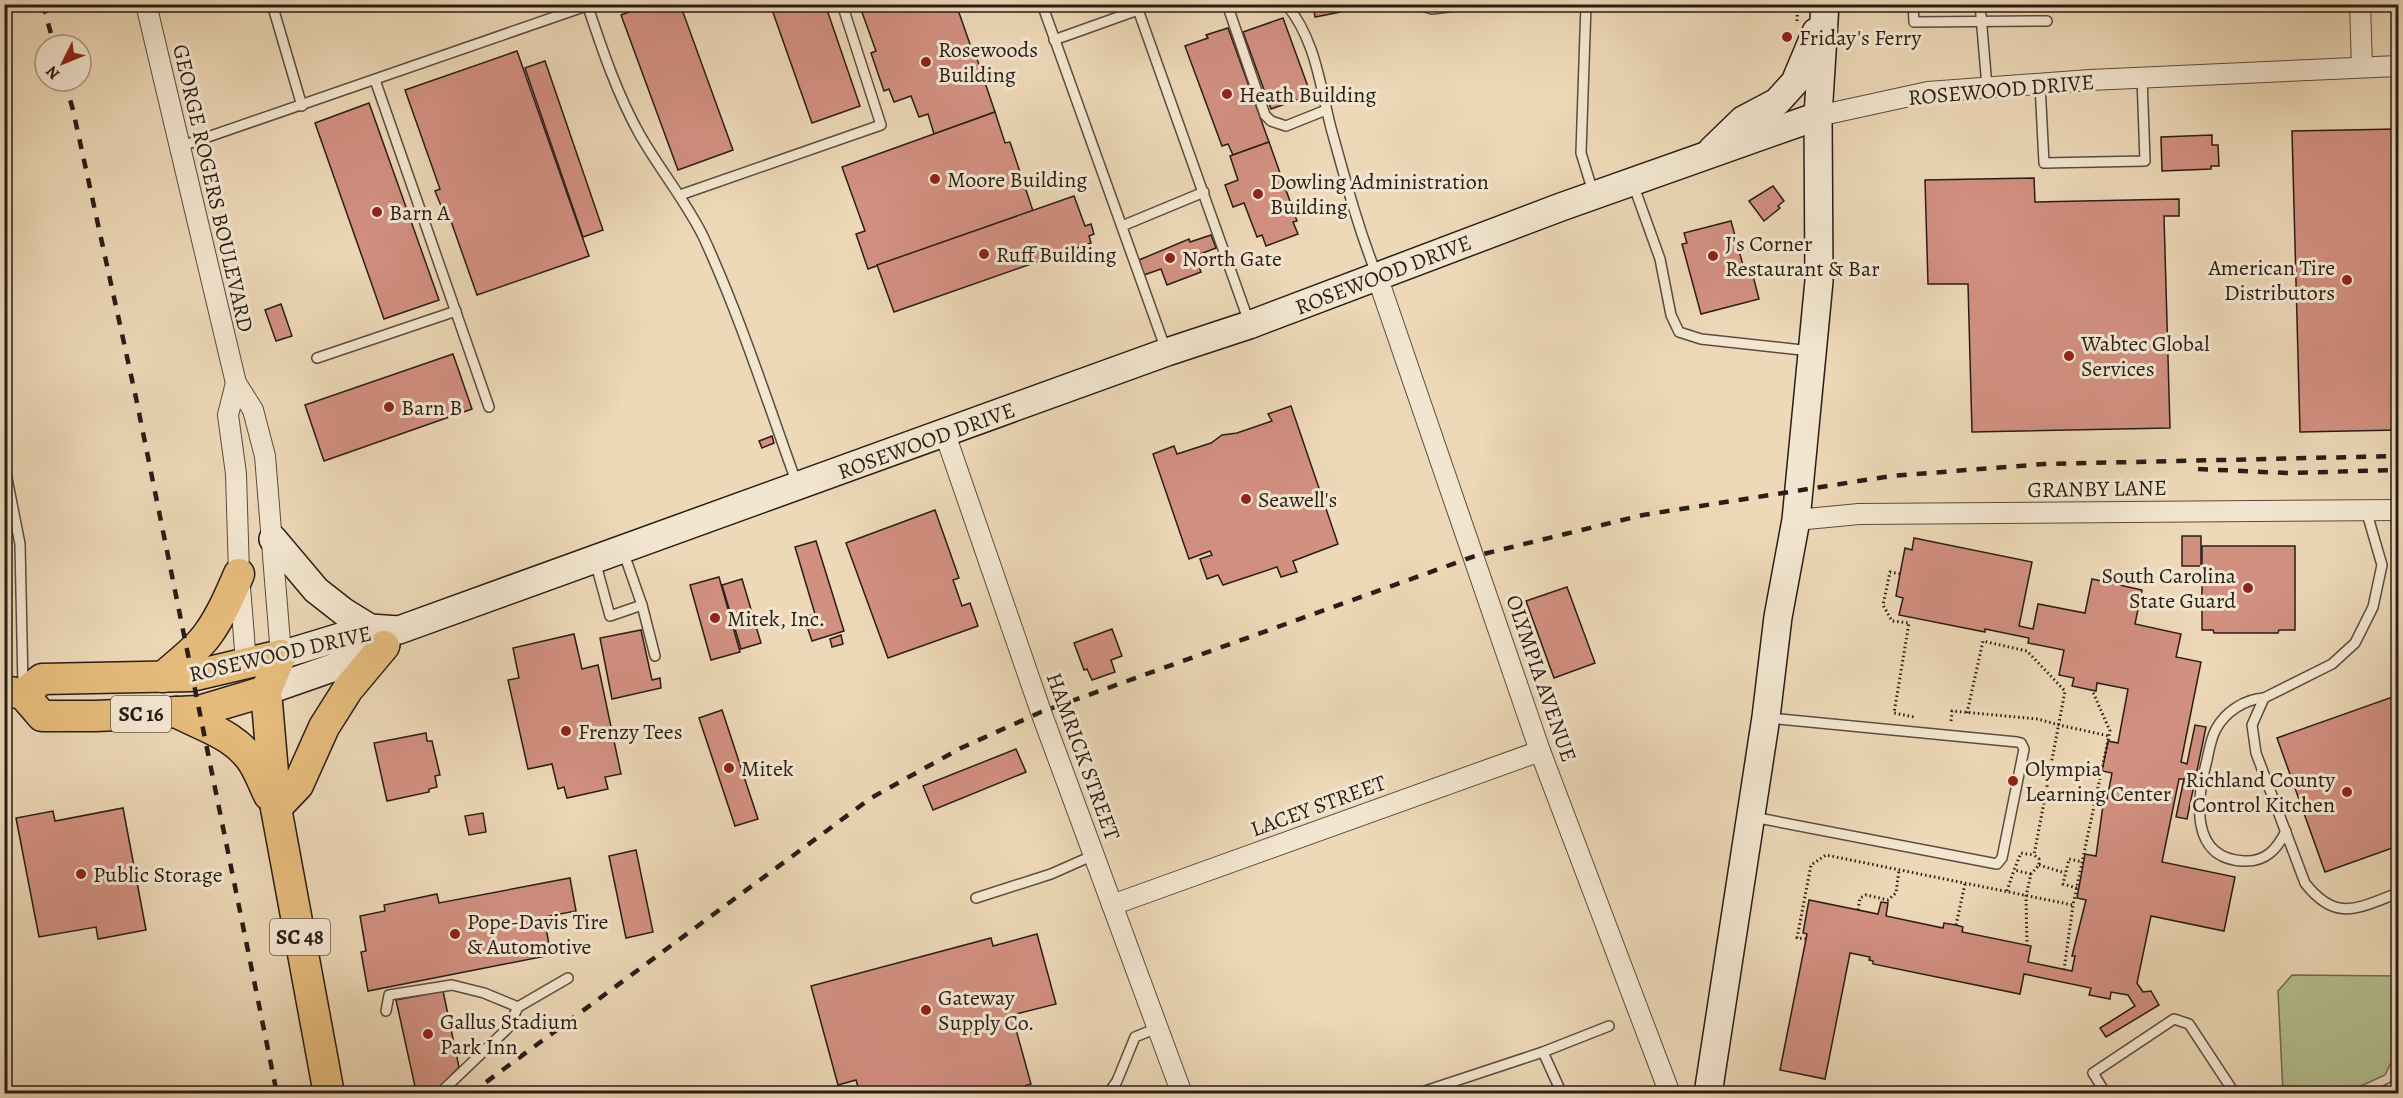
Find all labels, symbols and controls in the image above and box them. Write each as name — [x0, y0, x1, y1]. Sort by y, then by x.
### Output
place label: Friday's Ferry — [1799, 23, 1922, 53]
marker: Friday's Ferry — [1780, 30, 1794, 44]
north arrow — [33, 33, 93, 93]
place label: Rosewoods Building — [938, 35, 1038, 90]
street label: GEORGE ROGERS BOULEVARD — [165, 41, 261, 335]
marker: Rosewoods Building — [919, 55, 933, 69]
text: N — [41, 61, 65, 84]
street label: ROSEWOOD DRIVE — [1907, 67, 2095, 113]
place label: Heath Building — [1239, 80, 1376, 110]
marker: Heath Building — [1220, 87, 1234, 101]
place label: Moore Building — [947, 165, 1087, 195]
place label: Dowling Administration Building — [1270, 167, 1489, 222]
marker: Moore Building — [928, 172, 942, 186]
marker: Dowling Administration Building — [1251, 187, 1265, 201]
place label: Barn A — [389, 198, 451, 228]
marker: Barn A — [370, 205, 384, 219]
street label: ROSEWOOD DRIVE — [1291, 228, 1476, 322]
place label: J's Corner Restaurant & Bar — [1725, 229, 1880, 284]
place label: Ruff Building — [996, 240, 1117, 270]
place label: North Gate — [1182, 244, 1282, 274]
marker: Ruff Building — [977, 247, 991, 261]
marker: J's Corner Restaurant & Bar — [1706, 249, 1720, 263]
marker: North Gate — [1163, 251, 1177, 265]
place label: American Tire Distributors — [2207, 253, 2335, 308]
marker: American Tire Distributors — [2340, 273, 2354, 287]
place label: Wabtec Global Services — [2080, 329, 2210, 384]
marker: Wabtec Global Services — [2062, 349, 2076, 363]
place label: Barn B — [401, 393, 462, 423]
street label: ROSEWOOD DRIVE — [834, 395, 1019, 487]
marker: Barn B — [382, 400, 396, 414]
street label: GRANBY LANE — [2027, 473, 2167, 505]
place label: Seawell's — [1258, 485, 1337, 515]
marker: Seawell's — [1239, 492, 1253, 506]
place label: South Carolina State Guard — [2101, 561, 2237, 616]
marker: South Carolina State Guard — [2241, 581, 2255, 595]
street label: OLYMPIA AVENUE — [1498, 591, 1584, 766]
place label: Mitek, Inc. — [727, 604, 825, 634]
marker: Mitek, Inc. — [708, 611, 722, 625]
street label: ROSEWOOD DRIVE — [186, 618, 374, 690]
street label: HAMRICK STREET — [1039, 668, 1127, 844]
road number: SC 16 — [111, 696, 171, 732]
place label: Frenzy Tees — [578, 717, 682, 747]
marker: Frenzy Tees — [559, 724, 573, 738]
place label: Mitek — [741, 754, 794, 784]
place label: Olympia Learning Center — [2025, 754, 2171, 809]
marker: Mitek — [722, 761, 736, 775]
place label: Richland County Control Kitchen — [2185, 765, 2335, 820]
street label: LACEY STREET — [1247, 768, 1390, 844]
marker: Olympia Learning Center — [2006, 774, 2020, 788]
marker: Richland County Control Kitchen — [2340, 785, 2354, 799]
place label: Public Storage — [93, 860, 223, 890]
marker: Public Storage — [74, 867, 88, 881]
place label: Pope-Davis Tire & Automotive — [467, 907, 608, 962]
road number: SC 48 — [270, 919, 330, 955]
marker: Pope-Davis Tire & Automotive — [448, 927, 462, 941]
place label: Gateway Supply Co. — [938, 983, 1034, 1038]
marker: Gateway Supply Co. — [919, 1003, 933, 1017]
place label: Gallus Stadium Park Inn — [440, 1007, 578, 1062]
marker: Gallus Stadium Park Inn — [421, 1027, 435, 1041]

